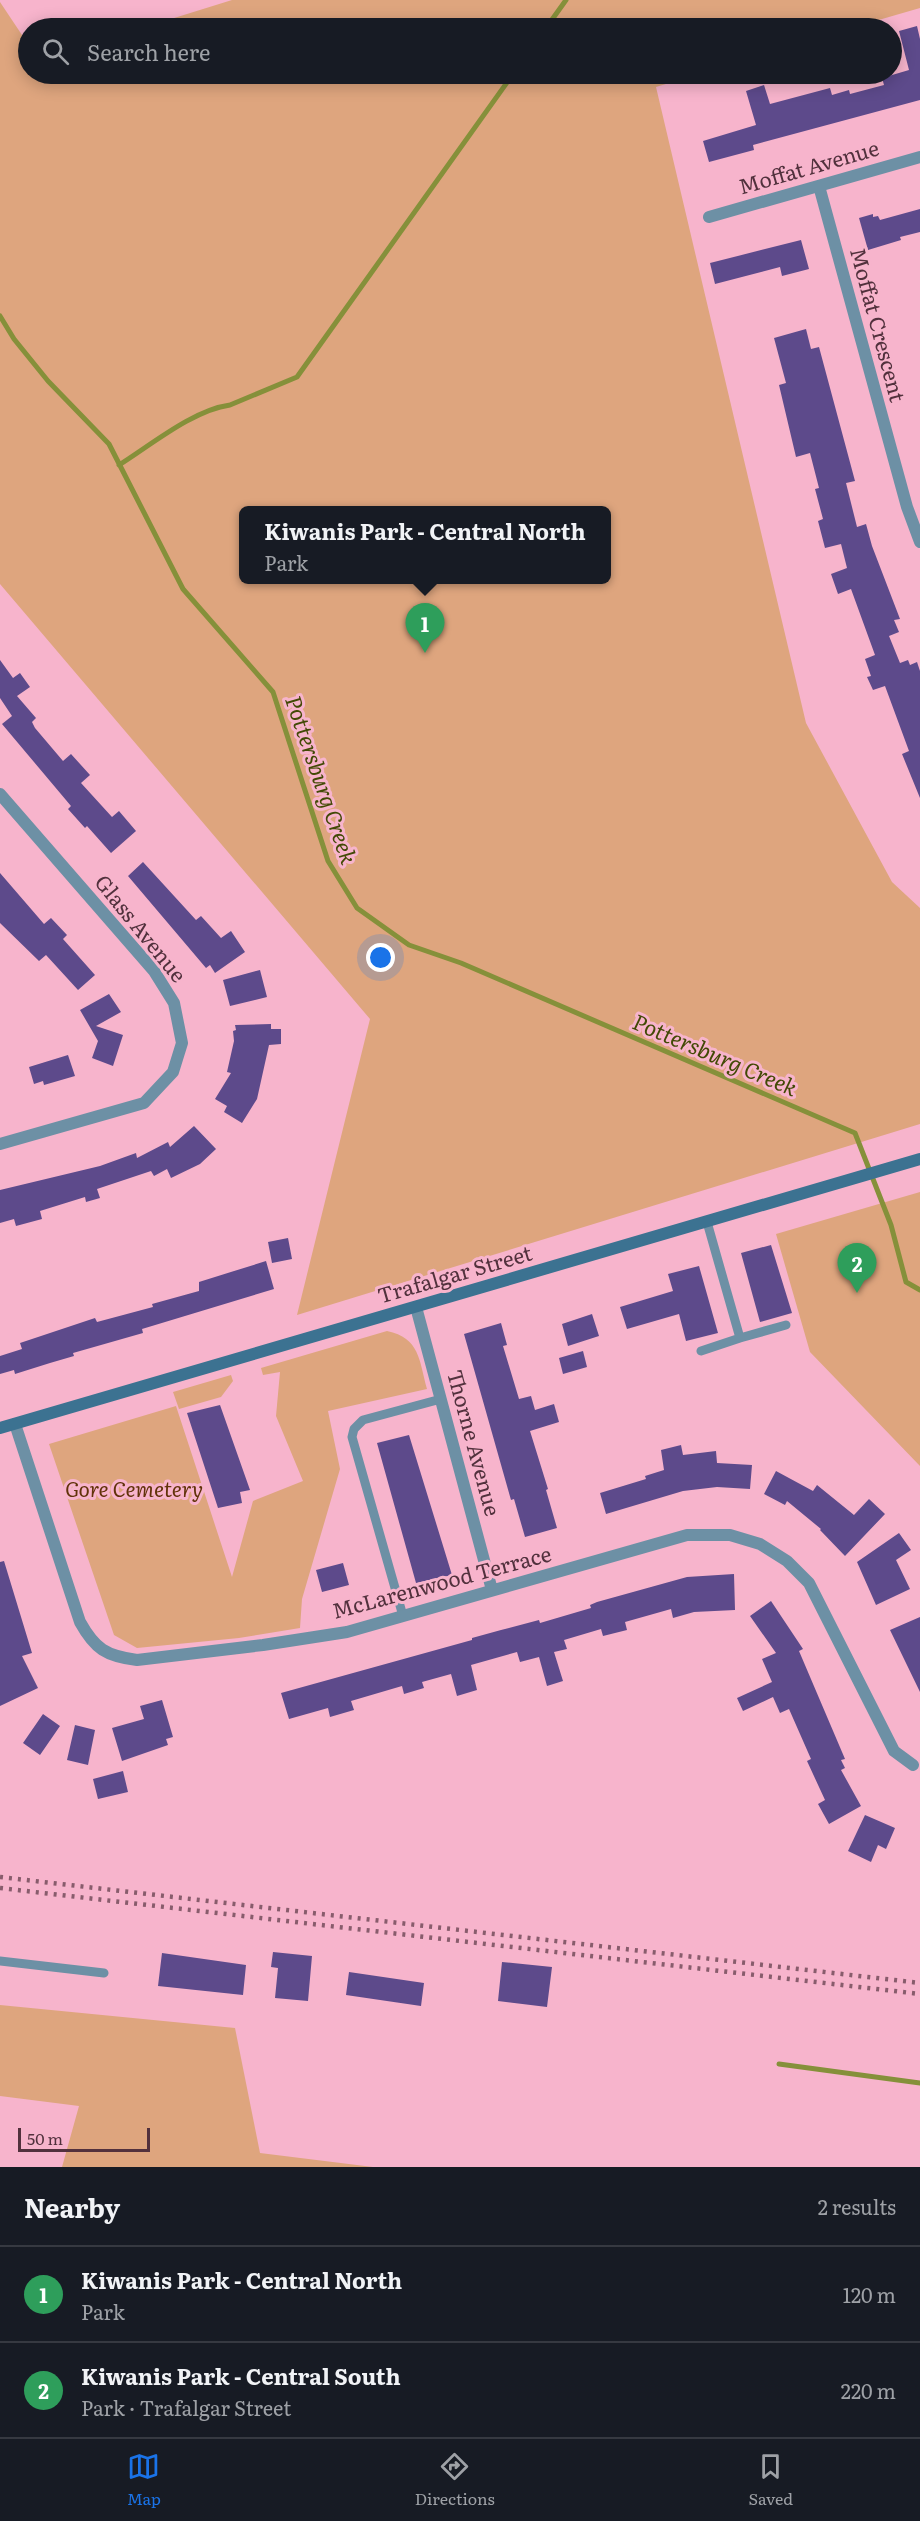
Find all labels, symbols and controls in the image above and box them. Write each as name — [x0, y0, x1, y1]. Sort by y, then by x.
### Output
search box — [18, 18, 902, 84]
icon: search — [39, 35, 72, 68]
text: Search here — [87, 35, 210, 68]
street label: Moffat Avenue — [734, 131, 882, 200]
street label: Moffat Crescent — [844, 244, 915, 405]
popup — [239, 506, 611, 584]
text: Kiwanis Park - Central North — [264, 514, 586, 547]
text: Park — [264, 547, 308, 577]
pin: 1 — [406, 604, 444, 653]
water label: Pottersburg Creek — [278, 691, 367, 868]
street label: Glass Avenue — [89, 867, 195, 988]
your location — [366, 943, 395, 972]
water label: Pottersburg Creek — [628, 1004, 803, 1103]
street label: Trafalgar Street — [373, 1236, 536, 1309]
pin: 2 — [838, 1244, 876, 1293]
street label: Thorne Avenue — [441, 1366, 510, 1519]
park label: Gore Cemetery — [65, 1472, 203, 1503]
street label: McLarenwood Terrace — [328, 1536, 554, 1625]
scale bar — [18, 2125, 150, 2152]
text: 50 m — [27, 2126, 63, 2150]
text: Nearby — [24, 2187, 120, 2226]
text: 2 results — [818, 2191, 896, 2221]
text: Kiwanis Park - Central North — [81, 2263, 402, 2296]
text: 1 — [39, 2279, 48, 2309]
text: 120 m — [843, 2279, 896, 2309]
text: Park — [81, 2296, 125, 2326]
text: Kiwanis Park - Central South — [81, 2359, 401, 2392]
text: 2 — [38, 2375, 49, 2405]
text: 220 m — [841, 2375, 896, 2405]
text: Park · Trafalgar Street — [81, 2392, 291, 2422]
tab: Map — [127, 2450, 161, 2510]
tab: Directions — [415, 2450, 495, 2510]
tab: Saved — [749, 2450, 793, 2510]

